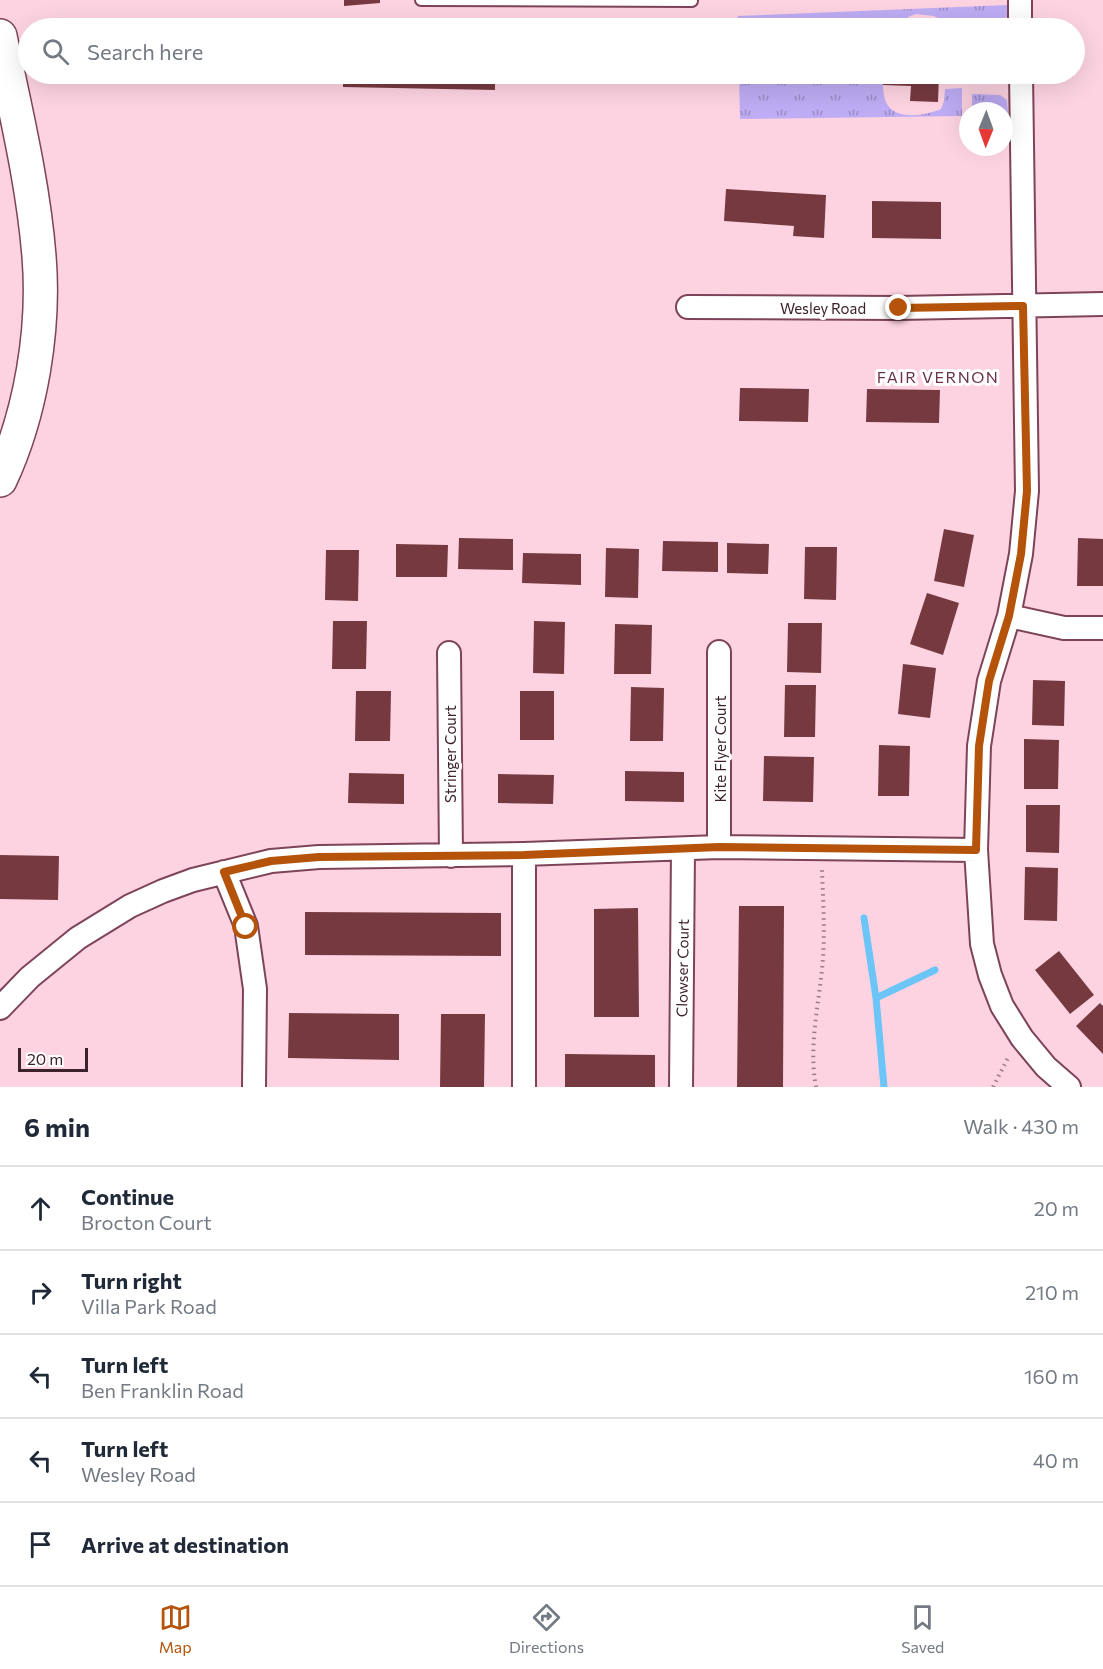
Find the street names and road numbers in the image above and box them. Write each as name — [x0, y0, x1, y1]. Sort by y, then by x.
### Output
street label: Wesley Road — [780, 299, 866, 317]
street label: Kite Flyer Court — [711, 695, 729, 803]
street label: Stringer Court — [441, 705, 459, 803]
street label: Clowser Court — [672, 919, 692, 1017]

